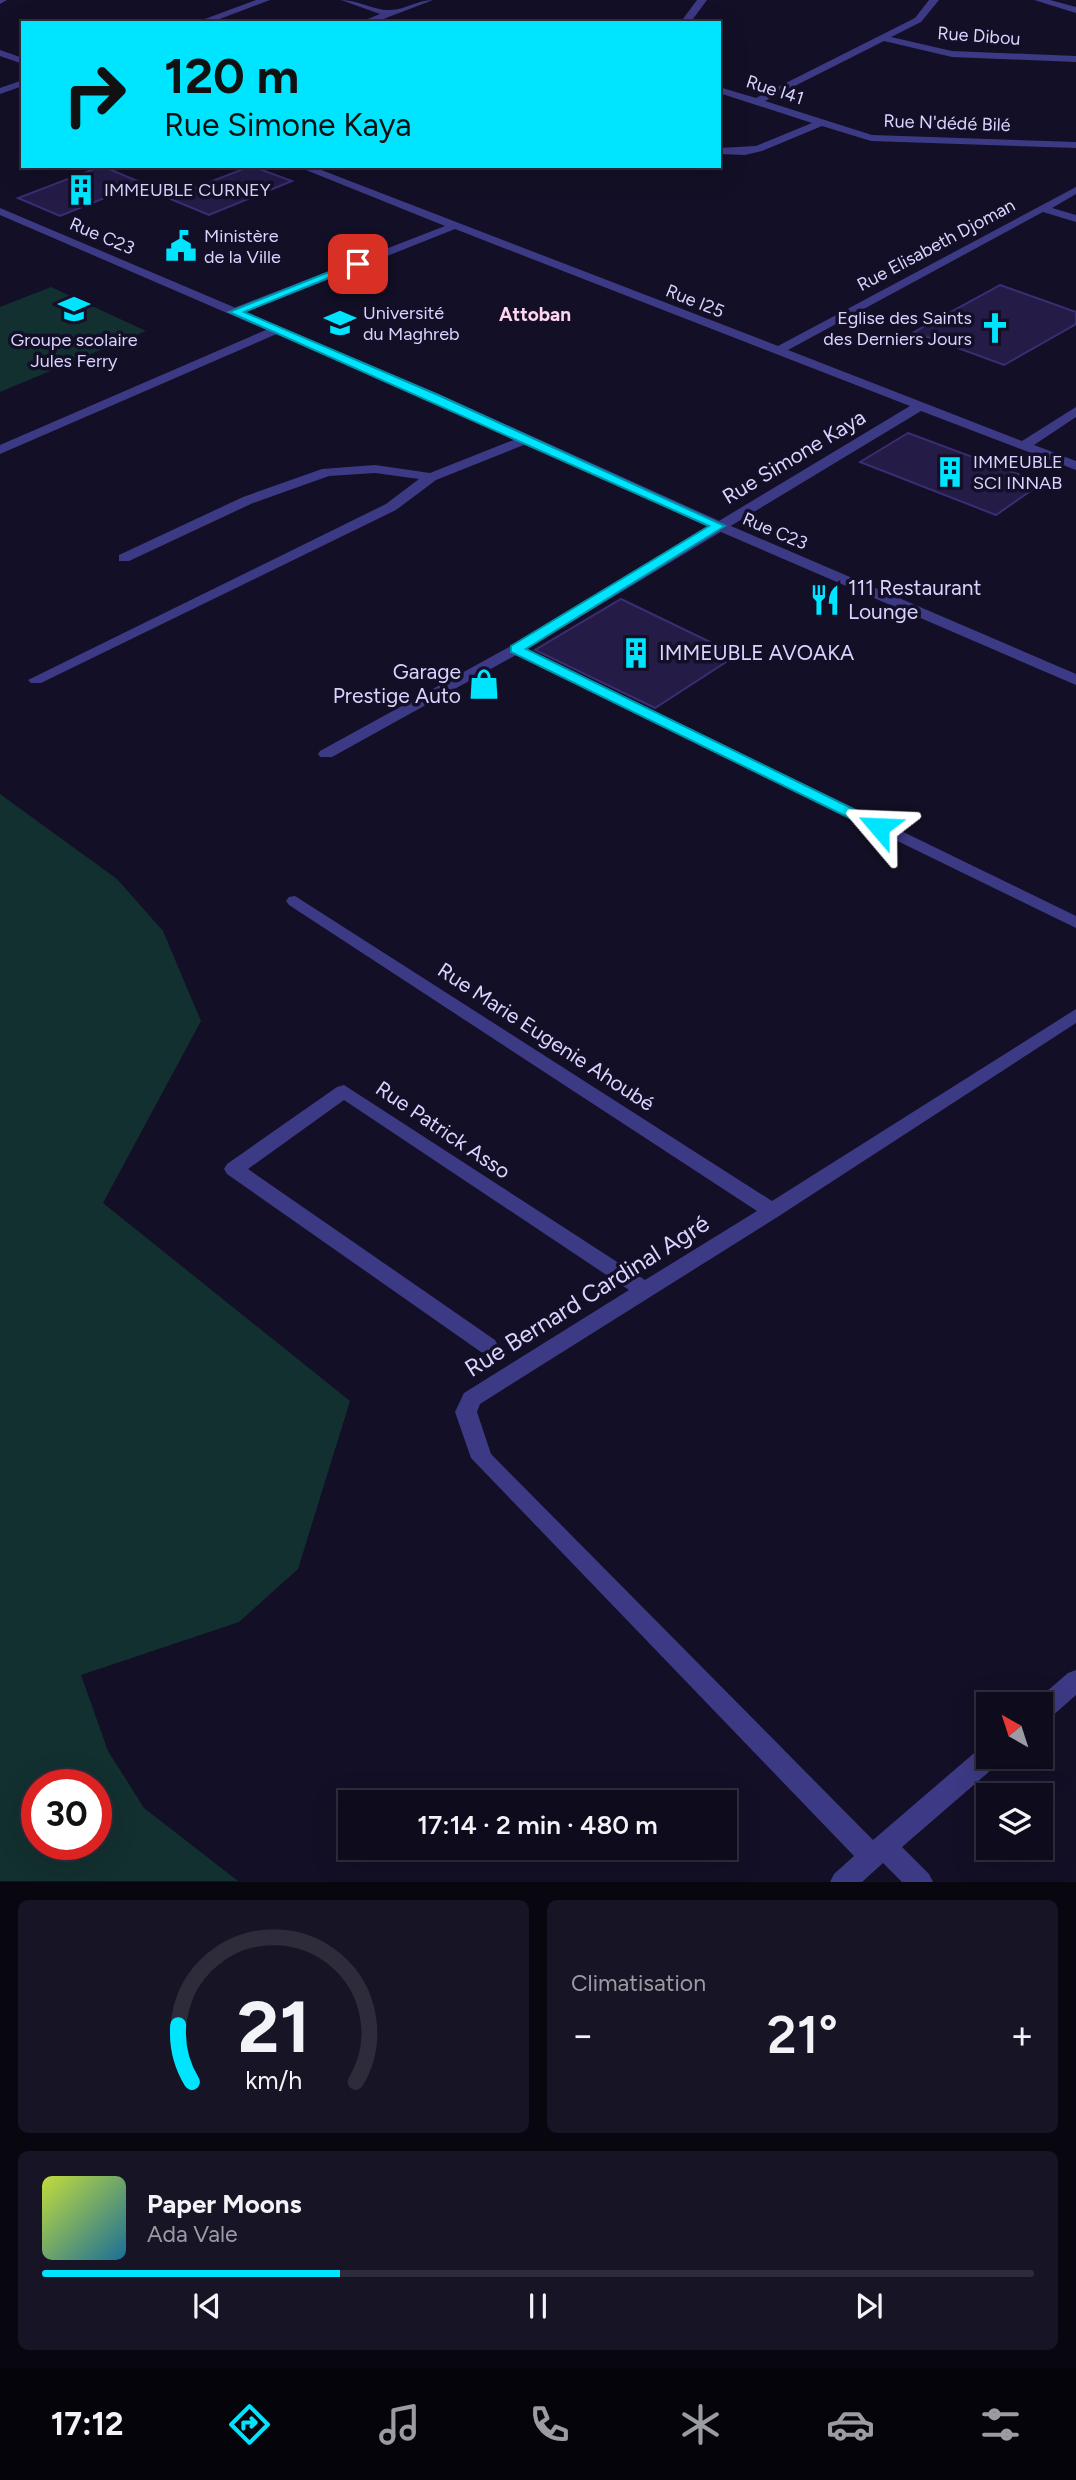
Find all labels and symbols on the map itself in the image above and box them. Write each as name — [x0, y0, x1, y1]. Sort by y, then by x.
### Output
street label: Rue Dibou — [937, 22, 1021, 50]
street label: Rue I41 — [744, 70, 806, 110]
street label: Rue N'dédé Bilé — [883, 110, 1011, 136]
building icon: IMMEUBLE CURNEY — [64, 173, 98, 207]
place label: IMMEUBLE CURNEY — [104, 179, 271, 201]
street label: Rue Elisabeth Djoman — [853, 194, 1019, 296]
street label: Rue C23 — [66, 213, 138, 259]
place label: Ministère de la Ville — [204, 225, 281, 268]
public building icon: Ministère de la Ville — [164, 229, 198, 263]
pin — [328, 234, 388, 294]
street label: Rue I25 — [663, 279, 727, 323]
school or university icon: Groupe scolaire Jules Ferry — [57, 292, 91, 326]
place label: Université du Maghreb — [363, 302, 460, 345]
district label: Attoban — [499, 303, 571, 326]
school or university icon: Université du Maghreb — [323, 306, 357, 340]
place label: Eglise des Saints des Derniers Jours — [823, 307, 972, 350]
church icon: Eglise des Saints des Derniers Jours — [978, 311, 1012, 345]
place label: Groupe scolaire Jules Ferry — [11, 329, 138, 372]
street label: Rue Simone Kaya — [718, 404, 870, 509]
place label: IMMEUBLE SCI INNAB — [973, 451, 1063, 494]
building icon: IMMEUBLE SCI INNAB — [933, 455, 967, 489]
street label: Rue C23 — [739, 508, 811, 554]
place label: 111 Restaurant Lounge — [848, 575, 981, 624]
restaurant icon: 111 Restaurant Lounge — [808, 583, 842, 617]
building icon: IMMEUBLE AVOAKA — [619, 636, 653, 670]
place label: IMMEUBLE AVOAKA — [659, 640, 854, 665]
place label: Garage Prestige Auto — [333, 659, 461, 708]
shop icon: Garage Prestige Auto — [467, 667, 501, 701]
position arrow — [842, 790, 916, 864]
street label: Rue Marie Eugenie Ahoubé — [433, 957, 659, 1116]
street label: Rue Patrick Asso — [371, 1075, 515, 1184]
street label: Rue Bernard Cardinal Agré — [459, 1208, 714, 1383]
north arrow — [976, 1692, 1054, 1769]
speed limit sign: 30 — [21, 1769, 112, 1860]

